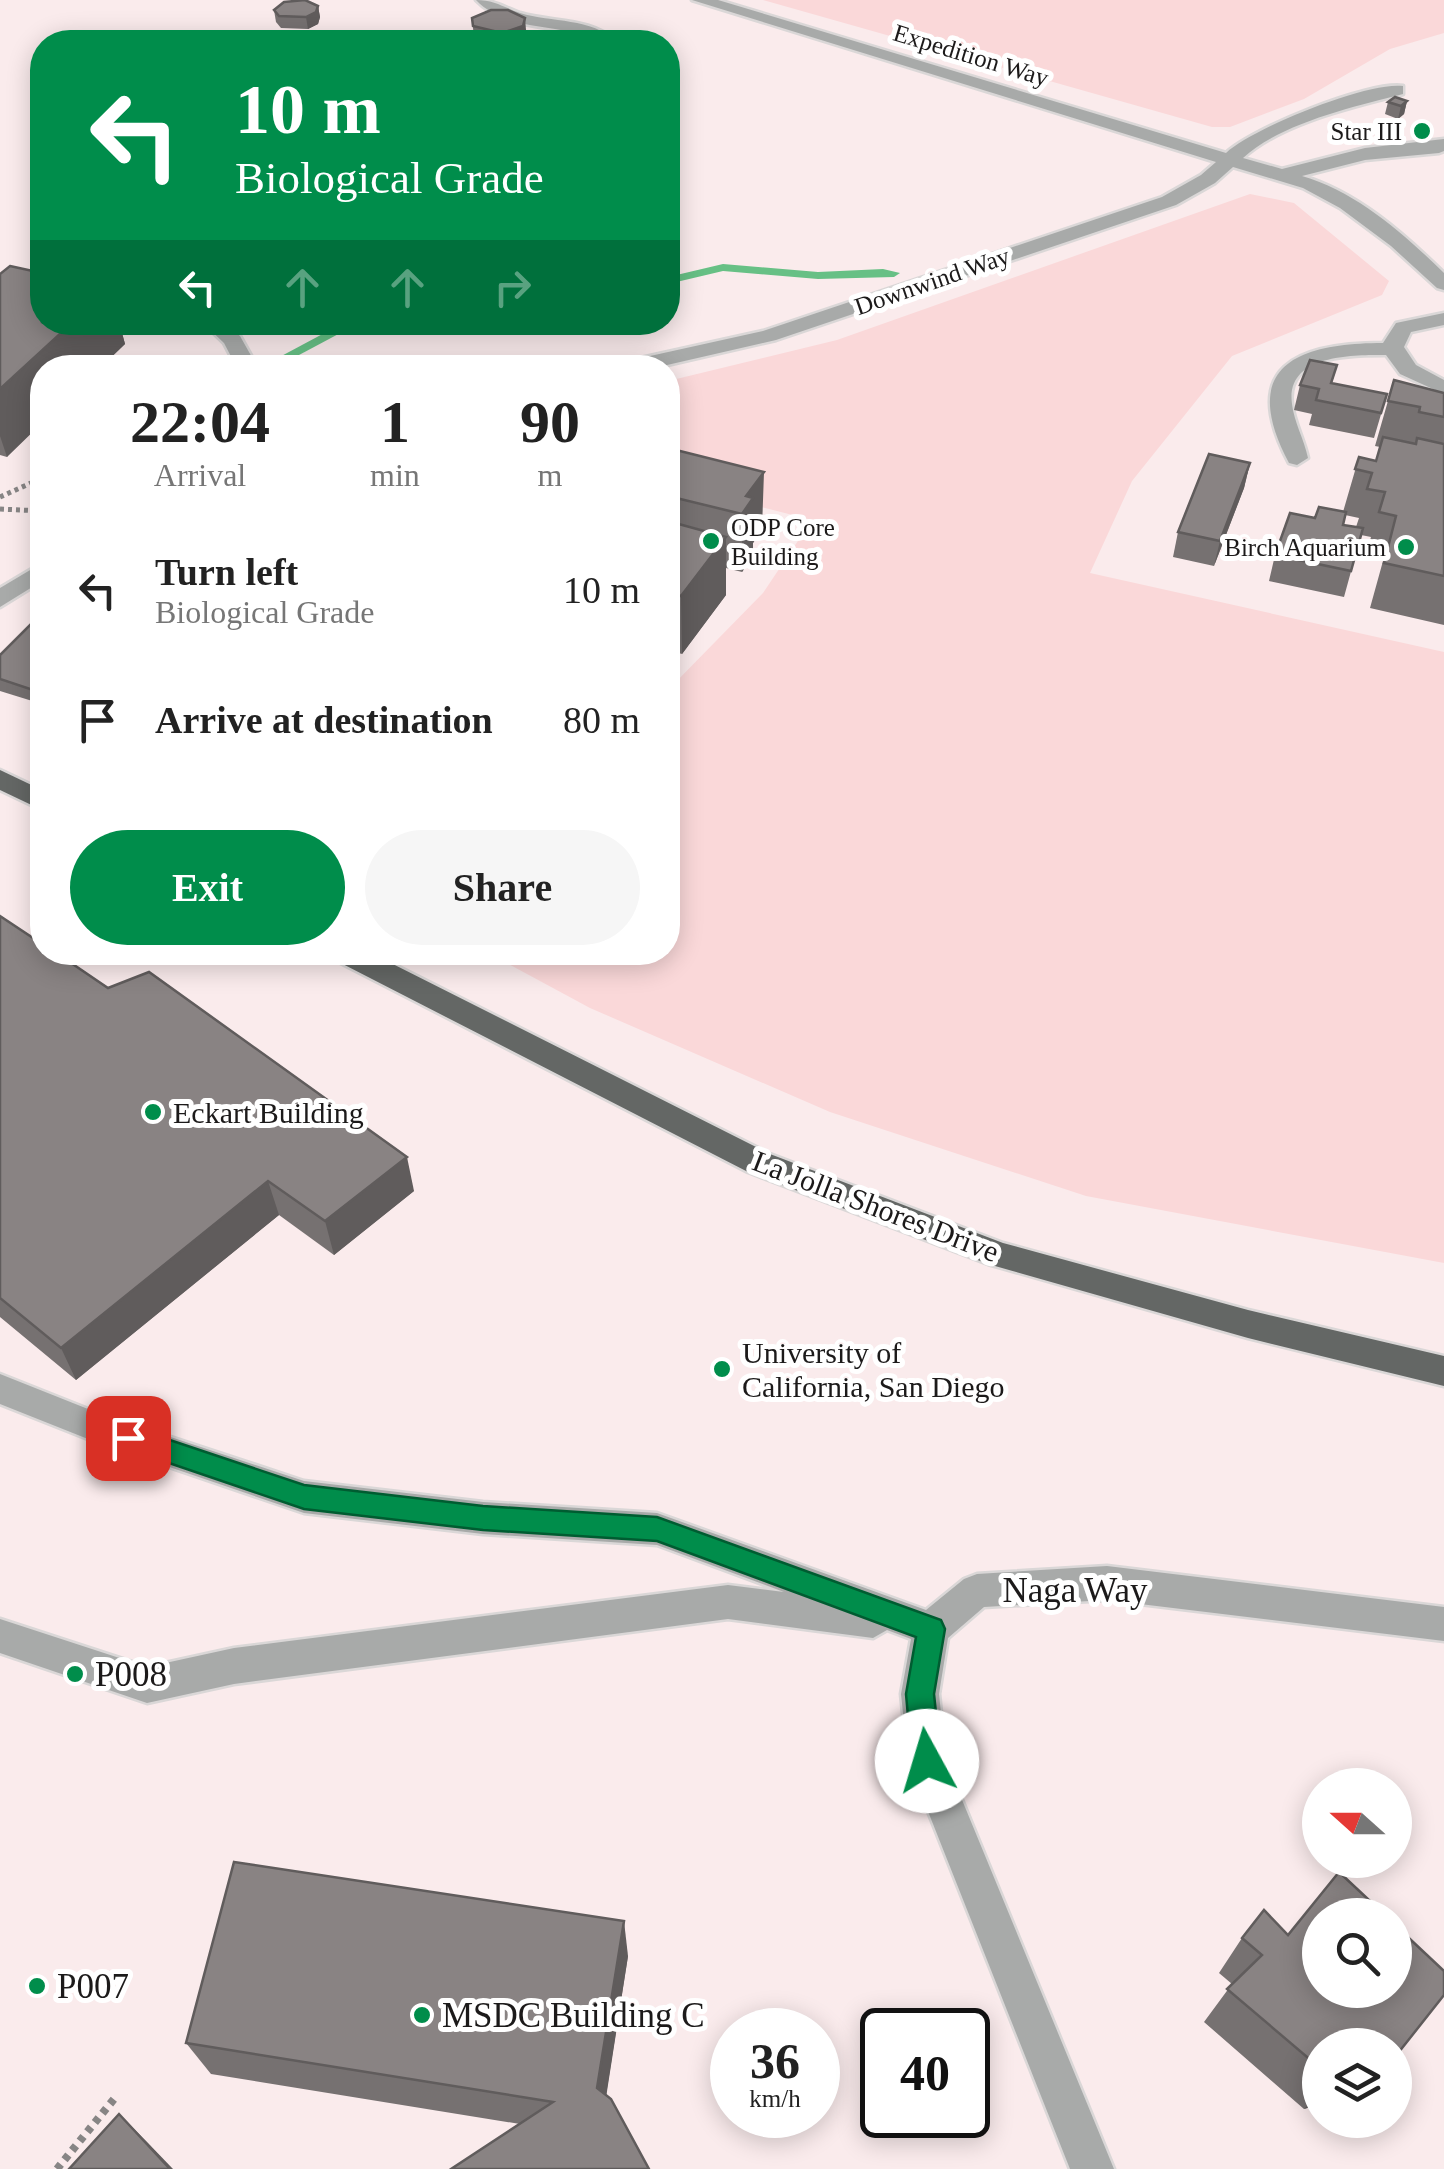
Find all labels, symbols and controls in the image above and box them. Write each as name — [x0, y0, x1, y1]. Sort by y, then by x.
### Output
street label: Expedition Way — [890, 19, 1052, 92]
icon: left — [70, 70, 200, 200]
text: 10 m — [235, 71, 381, 148]
place label: Star III — [1331, 118, 1402, 145]
marker: Star III — [1411, 120, 1433, 142]
text: Biological Grade — [235, 153, 544, 203]
street label: Downwind Way — [851, 242, 1013, 320]
icon: left — [170, 260, 225, 315]
icon: ahead — [275, 260, 330, 315]
icon: ahead — [380, 260, 435, 315]
icon: right — [485, 260, 540, 315]
text: 22:04 — [130, 389, 270, 455]
text: 1 — [380, 389, 410, 455]
text: 90 — [520, 389, 580, 455]
text: Arrival — [154, 457, 246, 493]
text: min — [370, 457, 420, 493]
text: m — [537, 457, 562, 493]
place label: ODP Core Building — [731, 514, 835, 570]
marker: ODP Core Building — [700, 530, 722, 552]
place label: Birch Aquarium — [1224, 534, 1387, 561]
marker: Birch Aquarium — [1395, 536, 1417, 558]
text: Turn left — [155, 551, 298, 593]
icon: left — [70, 563, 125, 618]
text: 10 m — [563, 569, 640, 611]
text: Biological Grade — [155, 594, 374, 630]
icon: arrive — [70, 693, 125, 748]
text: Arrive at destination — [155, 699, 493, 741]
text: 80 m — [563, 699, 640, 741]
button: Exit — [70, 830, 345, 945]
button: Share — [365, 830, 640, 945]
place label: Eckart Building — [173, 1096, 364, 1129]
marker: Eckart Building — [142, 1101, 164, 1123]
street label: La Jolla Shores Drive — [748, 1144, 1004, 1268]
place label: University of California, San Diego — [742, 1336, 1004, 1403]
marker: University of California, San Diego — [711, 1358, 733, 1380]
pin — [86, 1396, 171, 1481]
icon: arrive — [101, 1411, 156, 1466]
street label: Naga Way — [1002, 1571, 1148, 1610]
place label: P008 — [95, 1655, 167, 1694]
marker: P008 — [64, 1663, 86, 1685]
position arrow — [875, 1709, 979, 1813]
north arrow — [1302, 1768, 1412, 1878]
map controls — [1302, 1768, 1412, 2138]
button: search — [1302, 1898, 1412, 2008]
place label: P007 — [57, 1967, 129, 2006]
marker: P007 — [26, 1975, 48, 1997]
place label: MSDC Building C — [442, 1996, 705, 2035]
marker: MSDC Building C — [411, 2004, 433, 2026]
speed limit sign: 40 — [860, 2008, 990, 2138]
button: layers — [1302, 2028, 1412, 2138]
text: 36 — [750, 2033, 800, 2089]
text: km/h — [749, 2085, 801, 2112]

